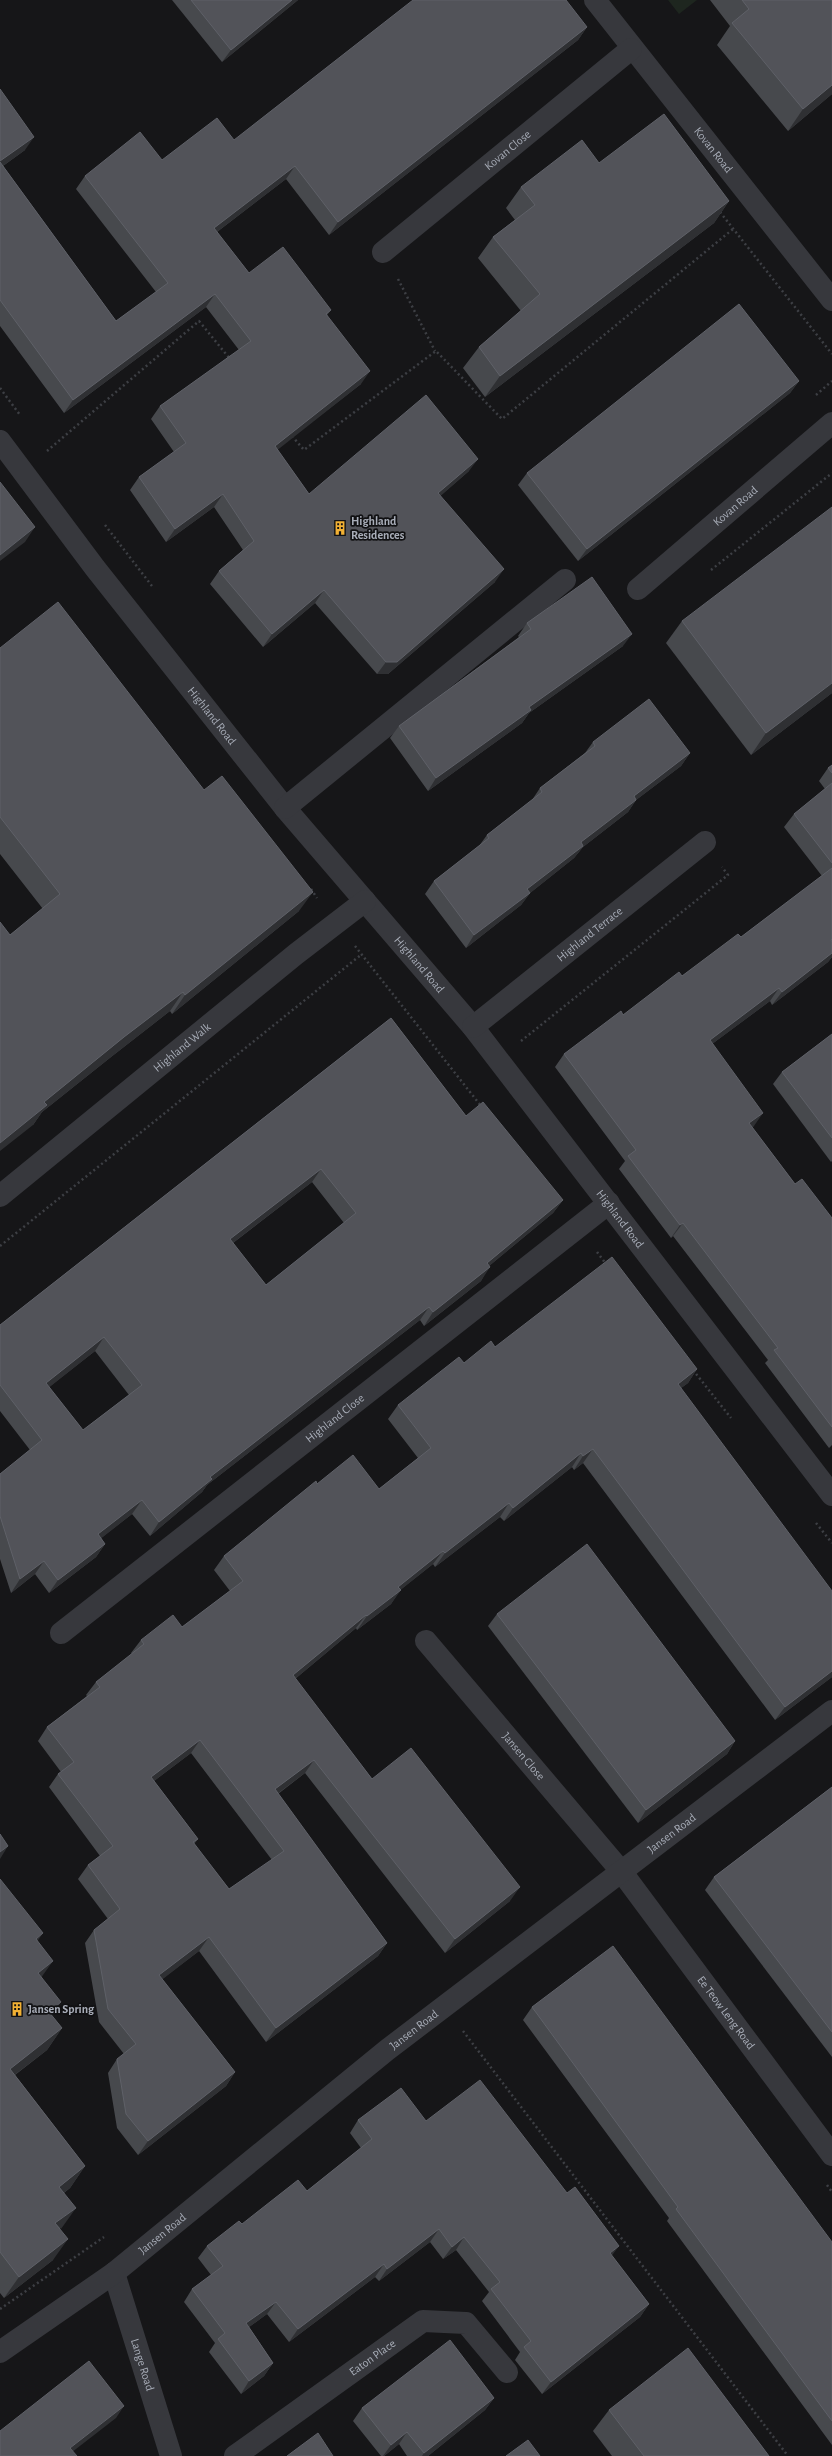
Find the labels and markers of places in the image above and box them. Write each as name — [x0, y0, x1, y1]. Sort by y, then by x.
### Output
place label: Highland Residences — [351, 515, 405, 541]
building icon: Highland Residences — [332, 520, 348, 536]
building icon: Jansen Spring — [9, 2001, 25, 2017]
place label: Jansen Spring — [28, 2003, 95, 2015]

